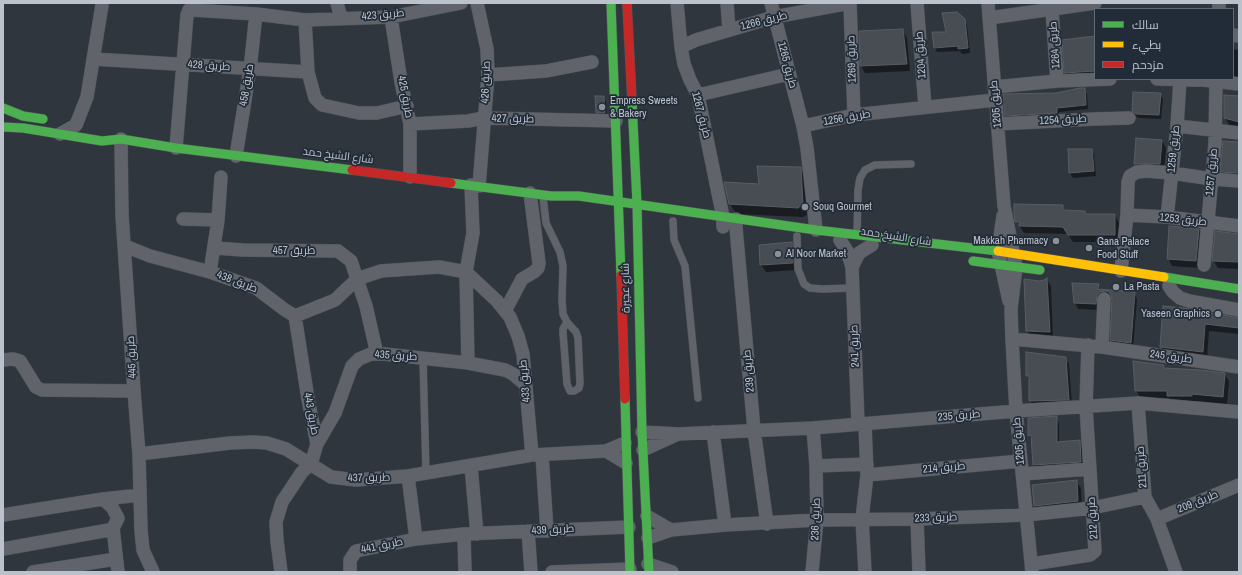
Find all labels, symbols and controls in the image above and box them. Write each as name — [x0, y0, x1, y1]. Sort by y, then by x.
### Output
street label: طريق 423 — [361, 7, 405, 23]
legend — [1094, 8, 1234, 80]
street label: طريق 1266 — [739, 9, 789, 33]
text: سالك — [1132, 17, 1159, 33]
street label: طريق 1264 — [1047, 21, 1063, 69]
street label: طريق 1204 — [913, 31, 929, 79]
street label: طريق 1269 — [845, 35, 859, 83]
text: بطيء — [1132, 37, 1161, 53]
street label: طريق 1265 — [774, 40, 800, 90]
text: مزدحم — [1132, 57, 1164, 73]
street label: طريق 428 — [187, 58, 231, 74]
street label: طريق 426 — [479, 60, 493, 104]
street label: طريق 458 — [237, 63, 257, 107]
street label: طريق 425 — [394, 75, 416, 119]
street label: طريق 1205 — [987, 80, 1005, 128]
street label: طريق 1267 — [688, 90, 714, 140]
place label: Empress Sweets & Bakery — [610, 94, 678, 120]
marker: Empress Sweets & Bakery — [597, 102, 607, 112]
street label: طريق 1256 — [822, 107, 872, 129]
street label: طريق 427 — [492, 112, 534, 126]
street label: طريق 1254 — [1039, 112, 1087, 128]
street label: طريق 1259 — [1165, 125, 1183, 173]
street label: شارع الشيخ حمد — [302, 145, 374, 167]
street label: طريق 1257 — [1203, 148, 1221, 196]
place label: Souq Gourmet — [813, 200, 872, 214]
marker: Souq Gourmet — [800, 202, 810, 212]
street label: طريق 1253 — [1159, 211, 1207, 229]
street label: شارع الشيخ حمد — [860, 225, 932, 249]
place label: Makkah Pharmacy — [973, 234, 1048, 248]
place label: Gana Palace Food Stuff — [1097, 235, 1149, 261]
marker: Makkah Pharmacy — [1051, 236, 1061, 246]
marker: Gana Palace Food Stuff — [1084, 243, 1094, 253]
street label: طريق 457 — [273, 244, 315, 258]
place label: Al Noor Market — [786, 247, 846, 261]
marker: Al Noor Market — [773, 249, 783, 259]
street label: شارع عجيرة — [619, 263, 633, 313]
street label: طريق 438 — [215, 268, 259, 296]
place label: La Pasta — [1124, 280, 1160, 294]
marker: La Pasta — [1111, 282, 1121, 292]
place label: Yaseen Graphics — [1141, 307, 1210, 321]
marker: Yaseen Graphics — [1213, 309, 1223, 319]
street label: طريق 241 — [848, 324, 862, 368]
street label: طريق 445 — [124, 335, 140, 379]
street label: طريق 245 — [1149, 347, 1193, 367]
street label: طريق 435 — [374, 348, 418, 364]
street label: طريق 239 — [741, 349, 757, 393]
street label: طريق 433 — [517, 359, 533, 403]
street label: طريق 443 — [300, 392, 322, 436]
street label: طريق 235 — [937, 408, 981, 424]
street label: طريق 1205 — [1010, 417, 1028, 465]
street label: طريق 211 — [1134, 446, 1150, 488]
street label: طريق 214 — [922, 460, 966, 476]
street label: طريق 437 — [348, 471, 390, 485]
street label: طريق 209 — [1176, 488, 1220, 516]
street label: طريق 212 — [1085, 496, 1101, 540]
street label: طريق 236 — [809, 497, 823, 541]
street label: طريق 233 — [914, 511, 958, 525]
street label: طريق 439 — [531, 522, 575, 538]
street label: طريق 441 — [360, 535, 404, 557]

